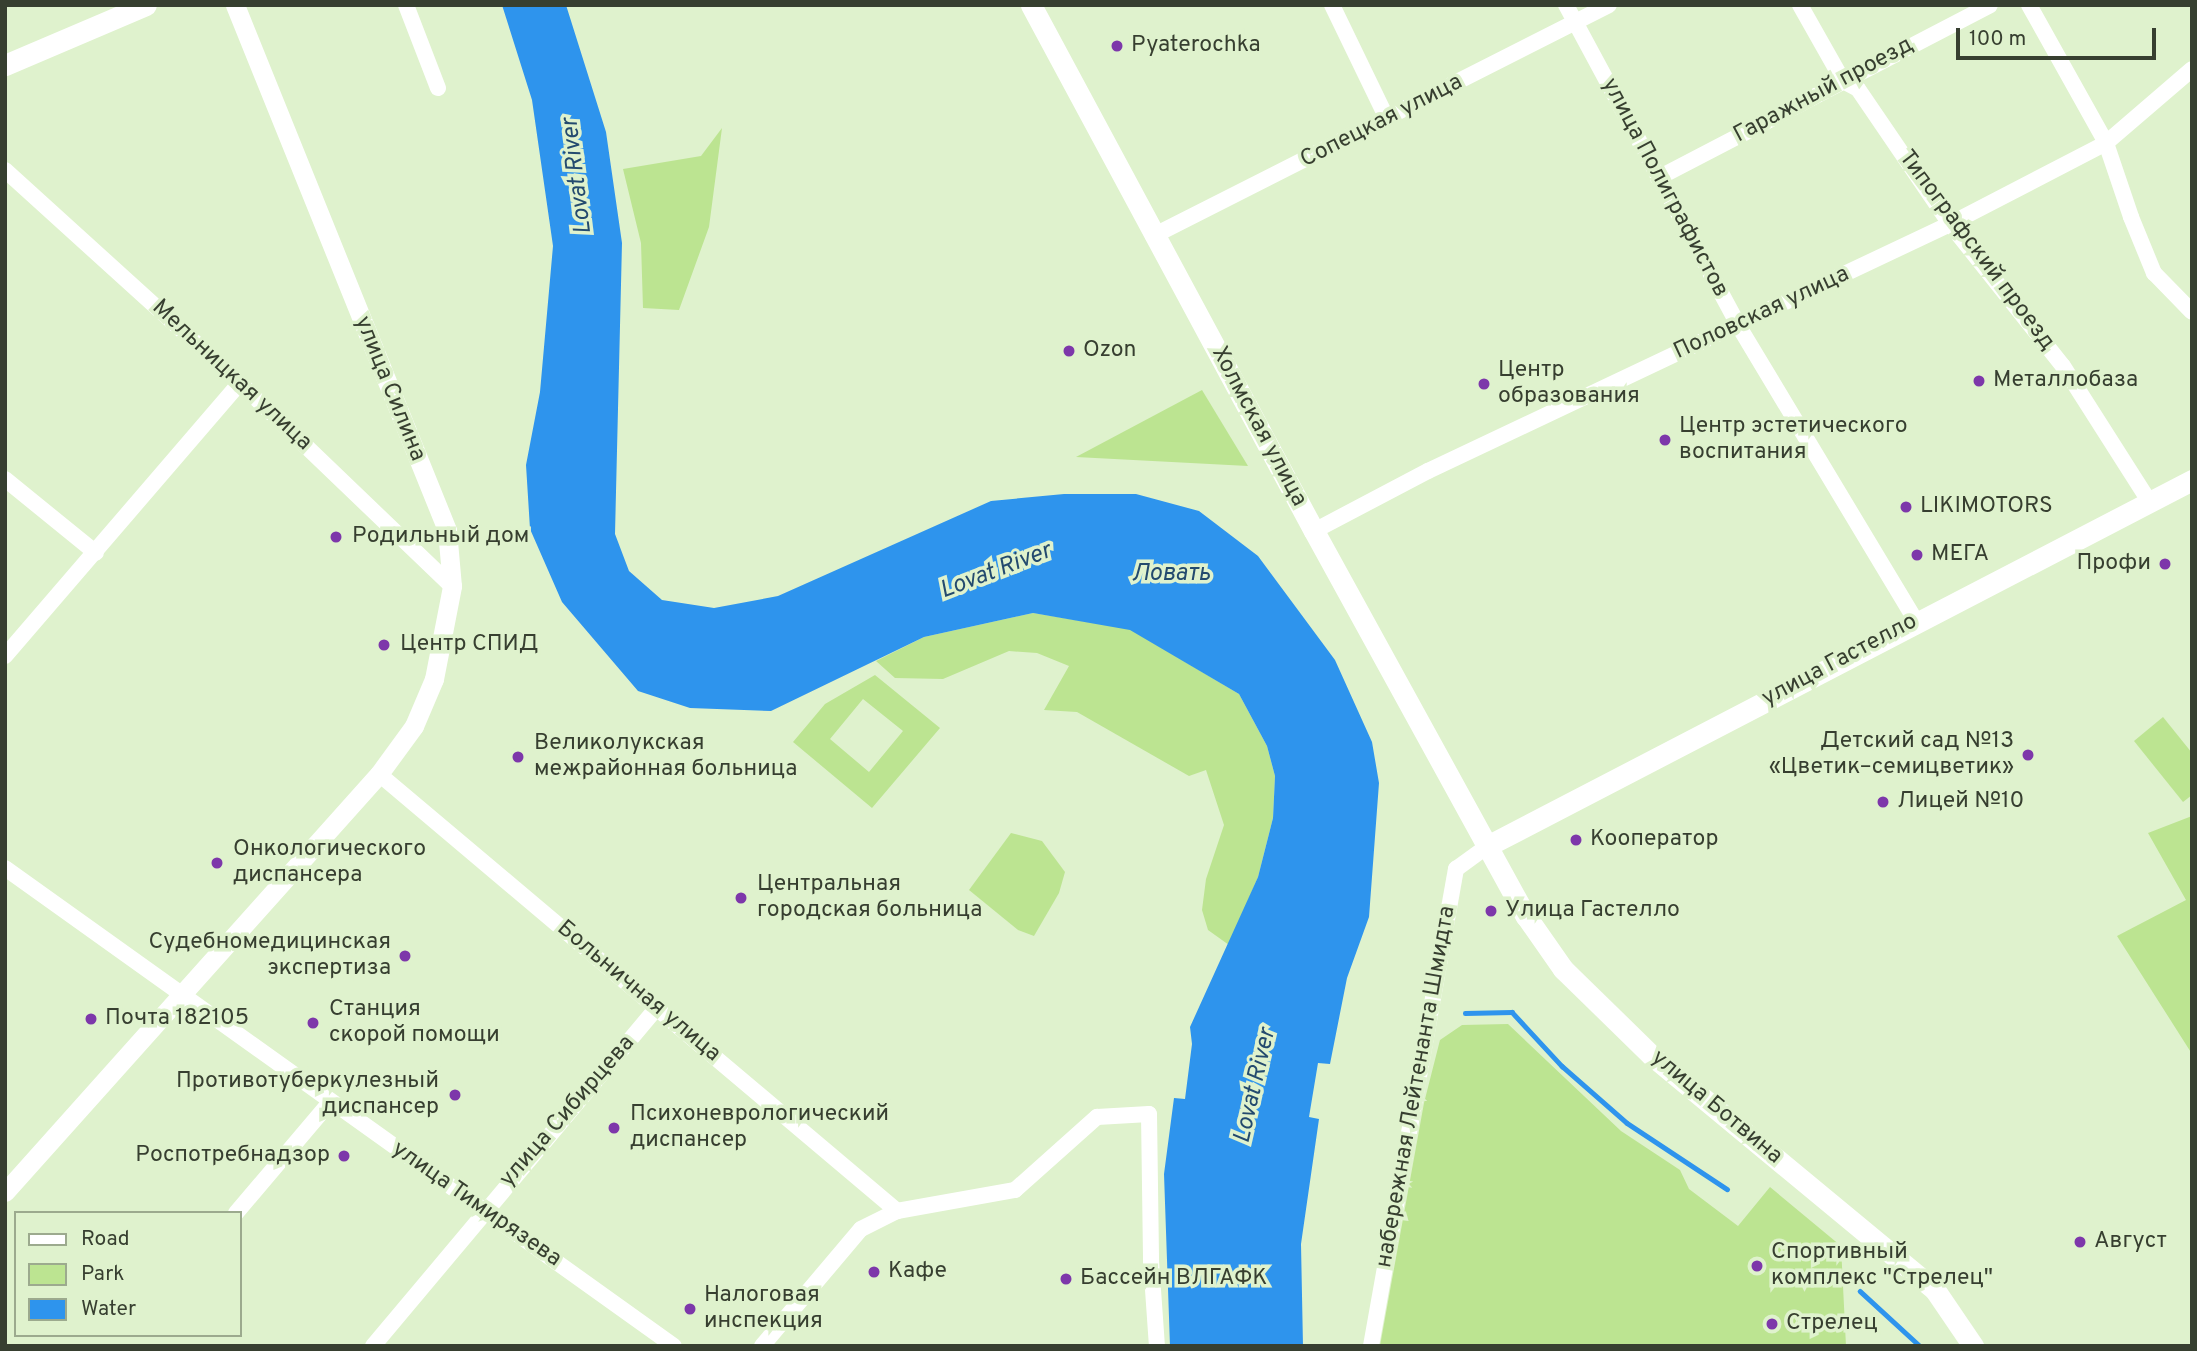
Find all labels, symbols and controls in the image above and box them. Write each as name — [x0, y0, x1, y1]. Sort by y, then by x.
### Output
scale bar — [1959, 14, 2158, 58]
text: 100 m — [1969, 26, 2026, 53]
place label: Pyaterochka — [1131, 32, 1261, 60]
street label: Гаражный проезд — [1729, 32, 1919, 150]
marker: Pyaterochka — [1109, 38, 1125, 54]
street label: Сопецкая улица — [1296, 69, 1468, 175]
street label: улица Полиграфистов — [1594, 74, 1734, 302]
water label: Lovat River — [557, 116, 599, 236]
street label: Типографский проезд — [1892, 146, 2060, 356]
street label: Половская улица — [1670, 261, 1854, 367]
street label: Мельницкая улица — [145, 295, 317, 457]
street label: улица Силина — [347, 313, 431, 465]
place label: Ozon — [1083, 337, 1136, 365]
street label: Холмская улица — [1204, 342, 1312, 512]
marker: Ozon — [1061, 343, 1077, 359]
place label: Центр образования — [1498, 357, 1640, 411]
place label: Металлобаза — [1993, 367, 2138, 395]
marker: Металлобаза — [1971, 373, 1987, 389]
marker: Центр образования — [1476, 376, 1492, 392]
place label: Центр эстетического воспитания — [1679, 413, 1908, 467]
marker: Центр эстетического воспитания — [1657, 432, 1673, 448]
place label: LIKIMOTORS — [1920, 493, 2053, 521]
marker: LIKIMOTORS — [1898, 499, 1914, 515]
place label: Родильный дом — [352, 523, 529, 551]
marker: Родильный дом — [326, 527, 346, 547]
water label: Lovat River — [936, 538, 1056, 606]
place label: МЕГА — [1931, 541, 1989, 569]
marker: МЕГА — [1909, 547, 1925, 563]
place label: Профи — [2076, 550, 2151, 578]
marker: Профи — [2157, 556, 2173, 572]
water label: Ловать — [1132, 561, 1210, 589]
street label: улица Гастелло — [1758, 609, 1922, 713]
place label: Центр СПИД — [400, 631, 538, 659]
marker: Центр СПИД — [374, 635, 394, 655]
place label: Детский сад №13 «Цветик–семицветик» — [1769, 728, 2014, 782]
place label: Великолукская межрайонная больница — [534, 730, 797, 784]
marker: Великолукская межрайонная больница — [508, 747, 528, 767]
marker: Детский сад №13 «Цветик–семицветик» — [2020, 747, 2036, 763]
place label: Лицей №10 — [1897, 788, 2024, 816]
marker: Лицей №10 — [1875, 794, 1891, 810]
place label: Кооператор — [1590, 826, 1718, 854]
marker: Кооператор — [1568, 832, 1584, 848]
place label: Онкологического диспансера — [233, 836, 426, 890]
marker: Онкологического диспансера — [207, 853, 227, 873]
place label: Центральная городская больница — [757, 871, 982, 925]
marker: Центральная городская больница — [731, 888, 751, 908]
place label: Улица Гастелло — [1505, 897, 1680, 925]
marker: Улица Гастелло — [1483, 903, 1499, 919]
street label: набережная Лейтенанта Шмидта — [1372, 904, 1462, 1270]
street label: Больничная улица — [550, 915, 726, 1069]
place label: Судебномедицинская экспертиза — [149, 929, 391, 983]
marker: Судебномедицинская экспертиза — [397, 948, 413, 964]
place label: Станция скорой помощи — [329, 996, 500, 1050]
place label: Почта 182105 — [105, 1005, 249, 1033]
marker: Почта 182105 — [83, 1011, 99, 1027]
marker: Станция скорой помощи — [303, 1013, 323, 1033]
water label: Lovat River — [1229, 1026, 1283, 1146]
street label: улица Сибирцева — [495, 1030, 641, 1194]
street label: улица Ботвина — [1645, 1045, 1787, 1171]
place label: Противотуберкулезный диспансер — [176, 1068, 439, 1122]
marker: Противотуберкулезный диспансер — [445, 1085, 465, 1105]
place label: Психоневрологический диспансер — [630, 1101, 889, 1155]
marker: Психоневрологический диспансер — [604, 1118, 624, 1138]
street label: улица Тимирязева — [386, 1136, 566, 1274]
place label: Роспотребнадзор — [135, 1142, 330, 1170]
marker: Роспотребнадзор — [336, 1148, 352, 1164]
legend — [14, 1211, 242, 1337]
text: Road — [81, 1226, 130, 1253]
place label: Август — [2094, 1228, 2167, 1256]
marker: Август — [2072, 1234, 2088, 1250]
place label: Спортивный комплекс "Стрелец" — [1771, 1239, 1993, 1293]
place label: Кафе — [888, 1258, 947, 1286]
marker: Спортивный комплекс "Стрелец" — [1749, 1258, 1765, 1274]
text: Park — [81, 1261, 124, 1288]
marker: Кафе — [866, 1264, 882, 1280]
place label: Бассейн ВЛГАФК — [1080, 1265, 1267, 1293]
marker: Бассейн ВЛГАФК — [1058, 1271, 1074, 1287]
place label: Налоговая инспекция — [704, 1282, 823, 1336]
text: Water — [81, 1296, 136, 1323]
marker: Налоговая инспекция — [682, 1301, 698, 1317]
place label: Стрелец — [1786, 1310, 1878, 1338]
marker: Стрелец — [1764, 1316, 1780, 1332]

